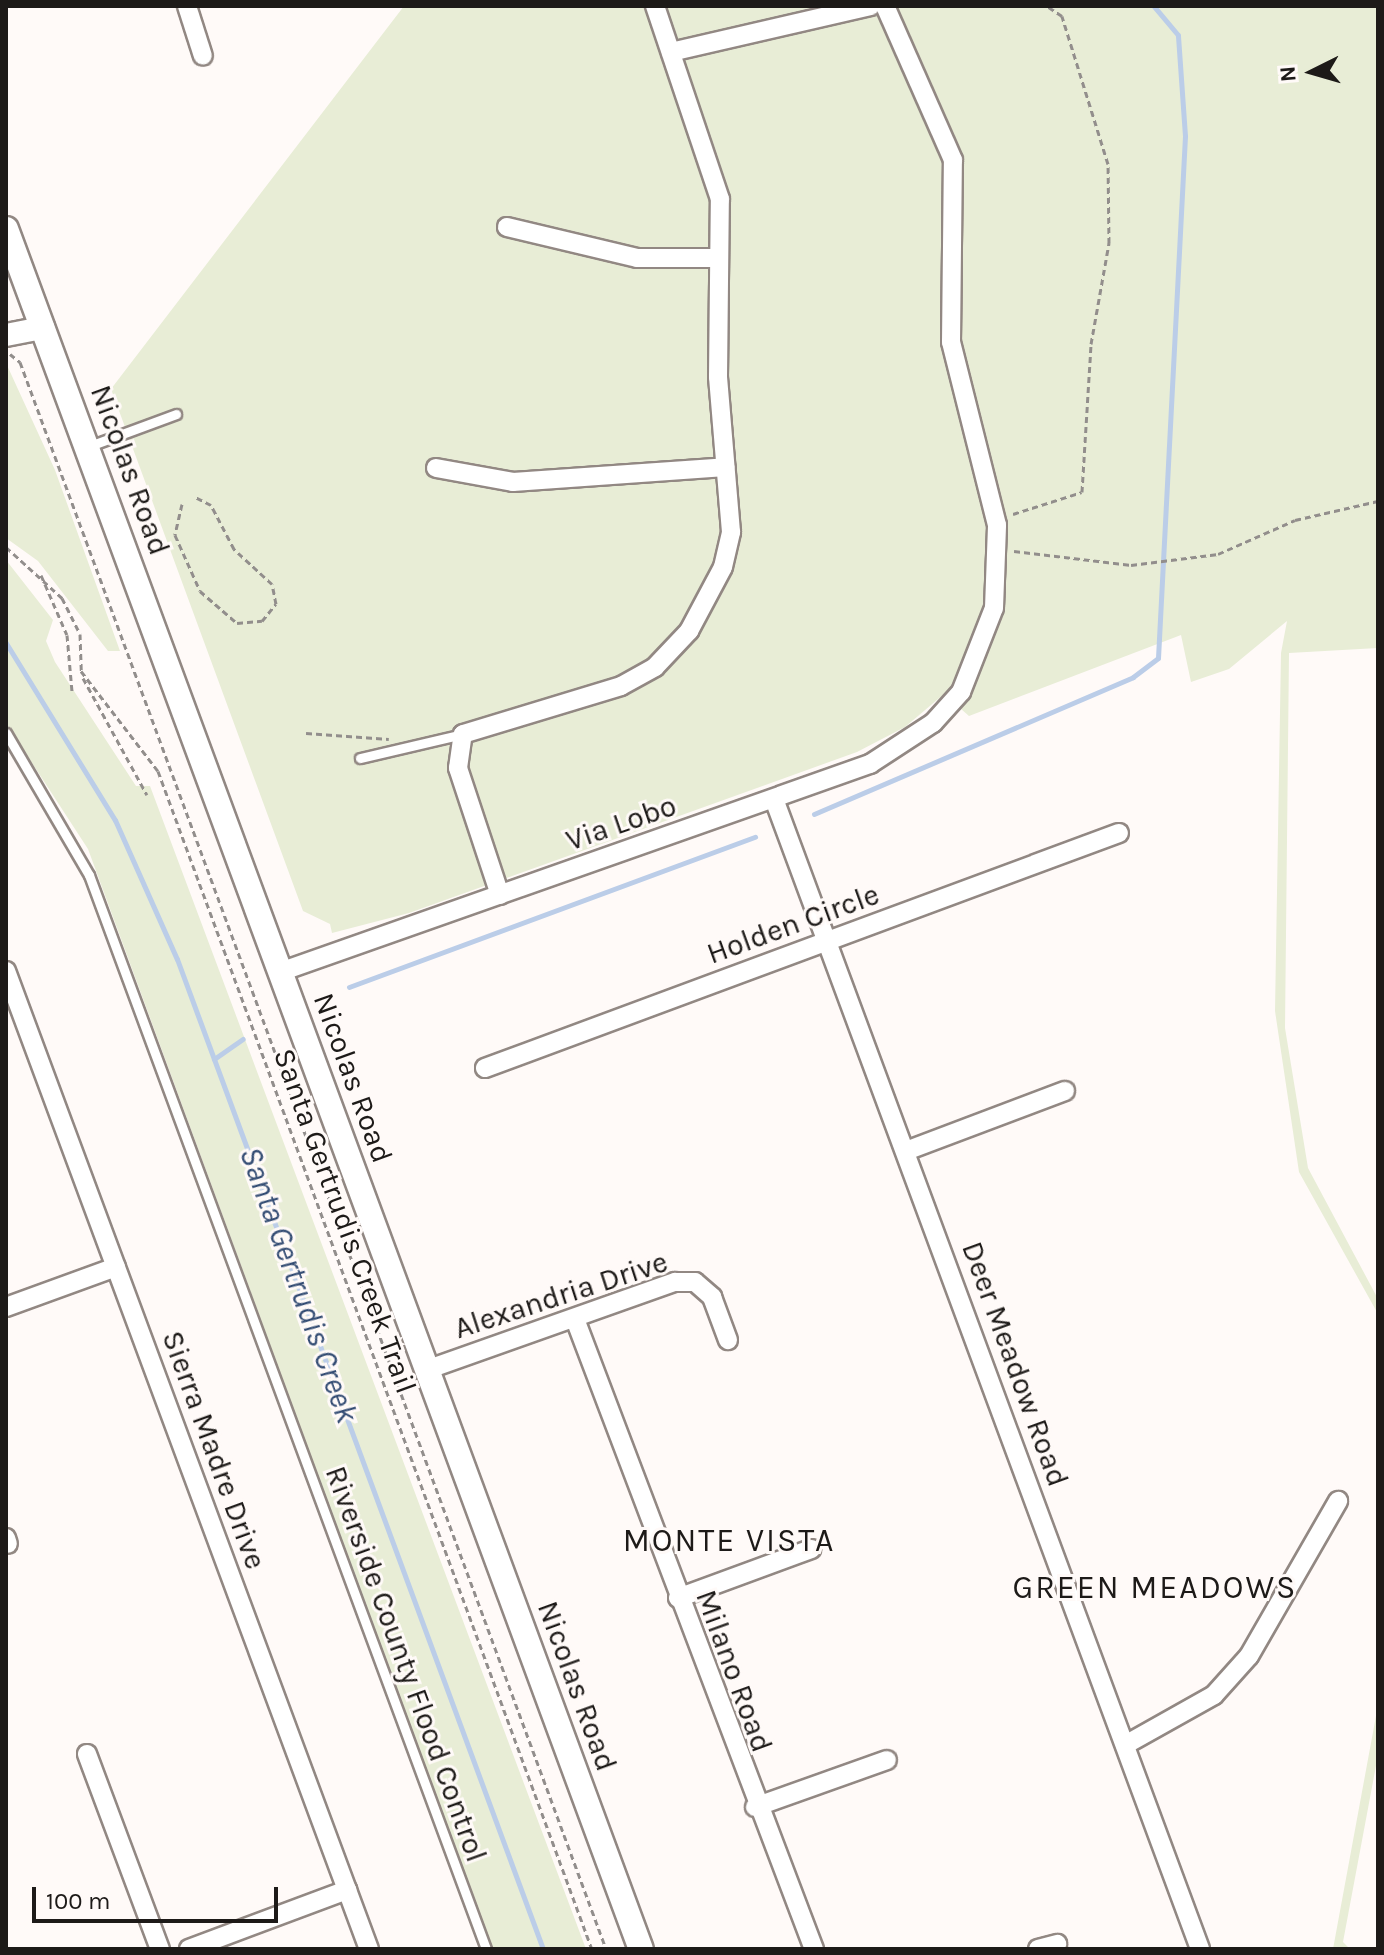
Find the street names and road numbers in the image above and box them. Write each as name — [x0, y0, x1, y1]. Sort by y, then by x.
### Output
street label: Nicolas Road — [83, 380, 177, 560]
street label: Via Lobo — [561, 787, 681, 859]
street label: Holden Circle — [702, 876, 884, 972]
street label: Nicolas Road — [306, 988, 400, 1168]
street label: Santa Gertrudis Creek Trail — [266, 1043, 424, 1399]
street label: Deer Meadow Road — [954, 1237, 1076, 1491]
street label: Alexandria Drive — [450, 1244, 672, 1346]
street label: Sierra Madre Drive — [154, 1326, 274, 1574]
street label: Riverside County Flood Control — [317, 1461, 495, 1867]
street label: Milano Road — [688, 1585, 780, 1757]
street label: Nicolas Road — [530, 1596, 624, 1776]

